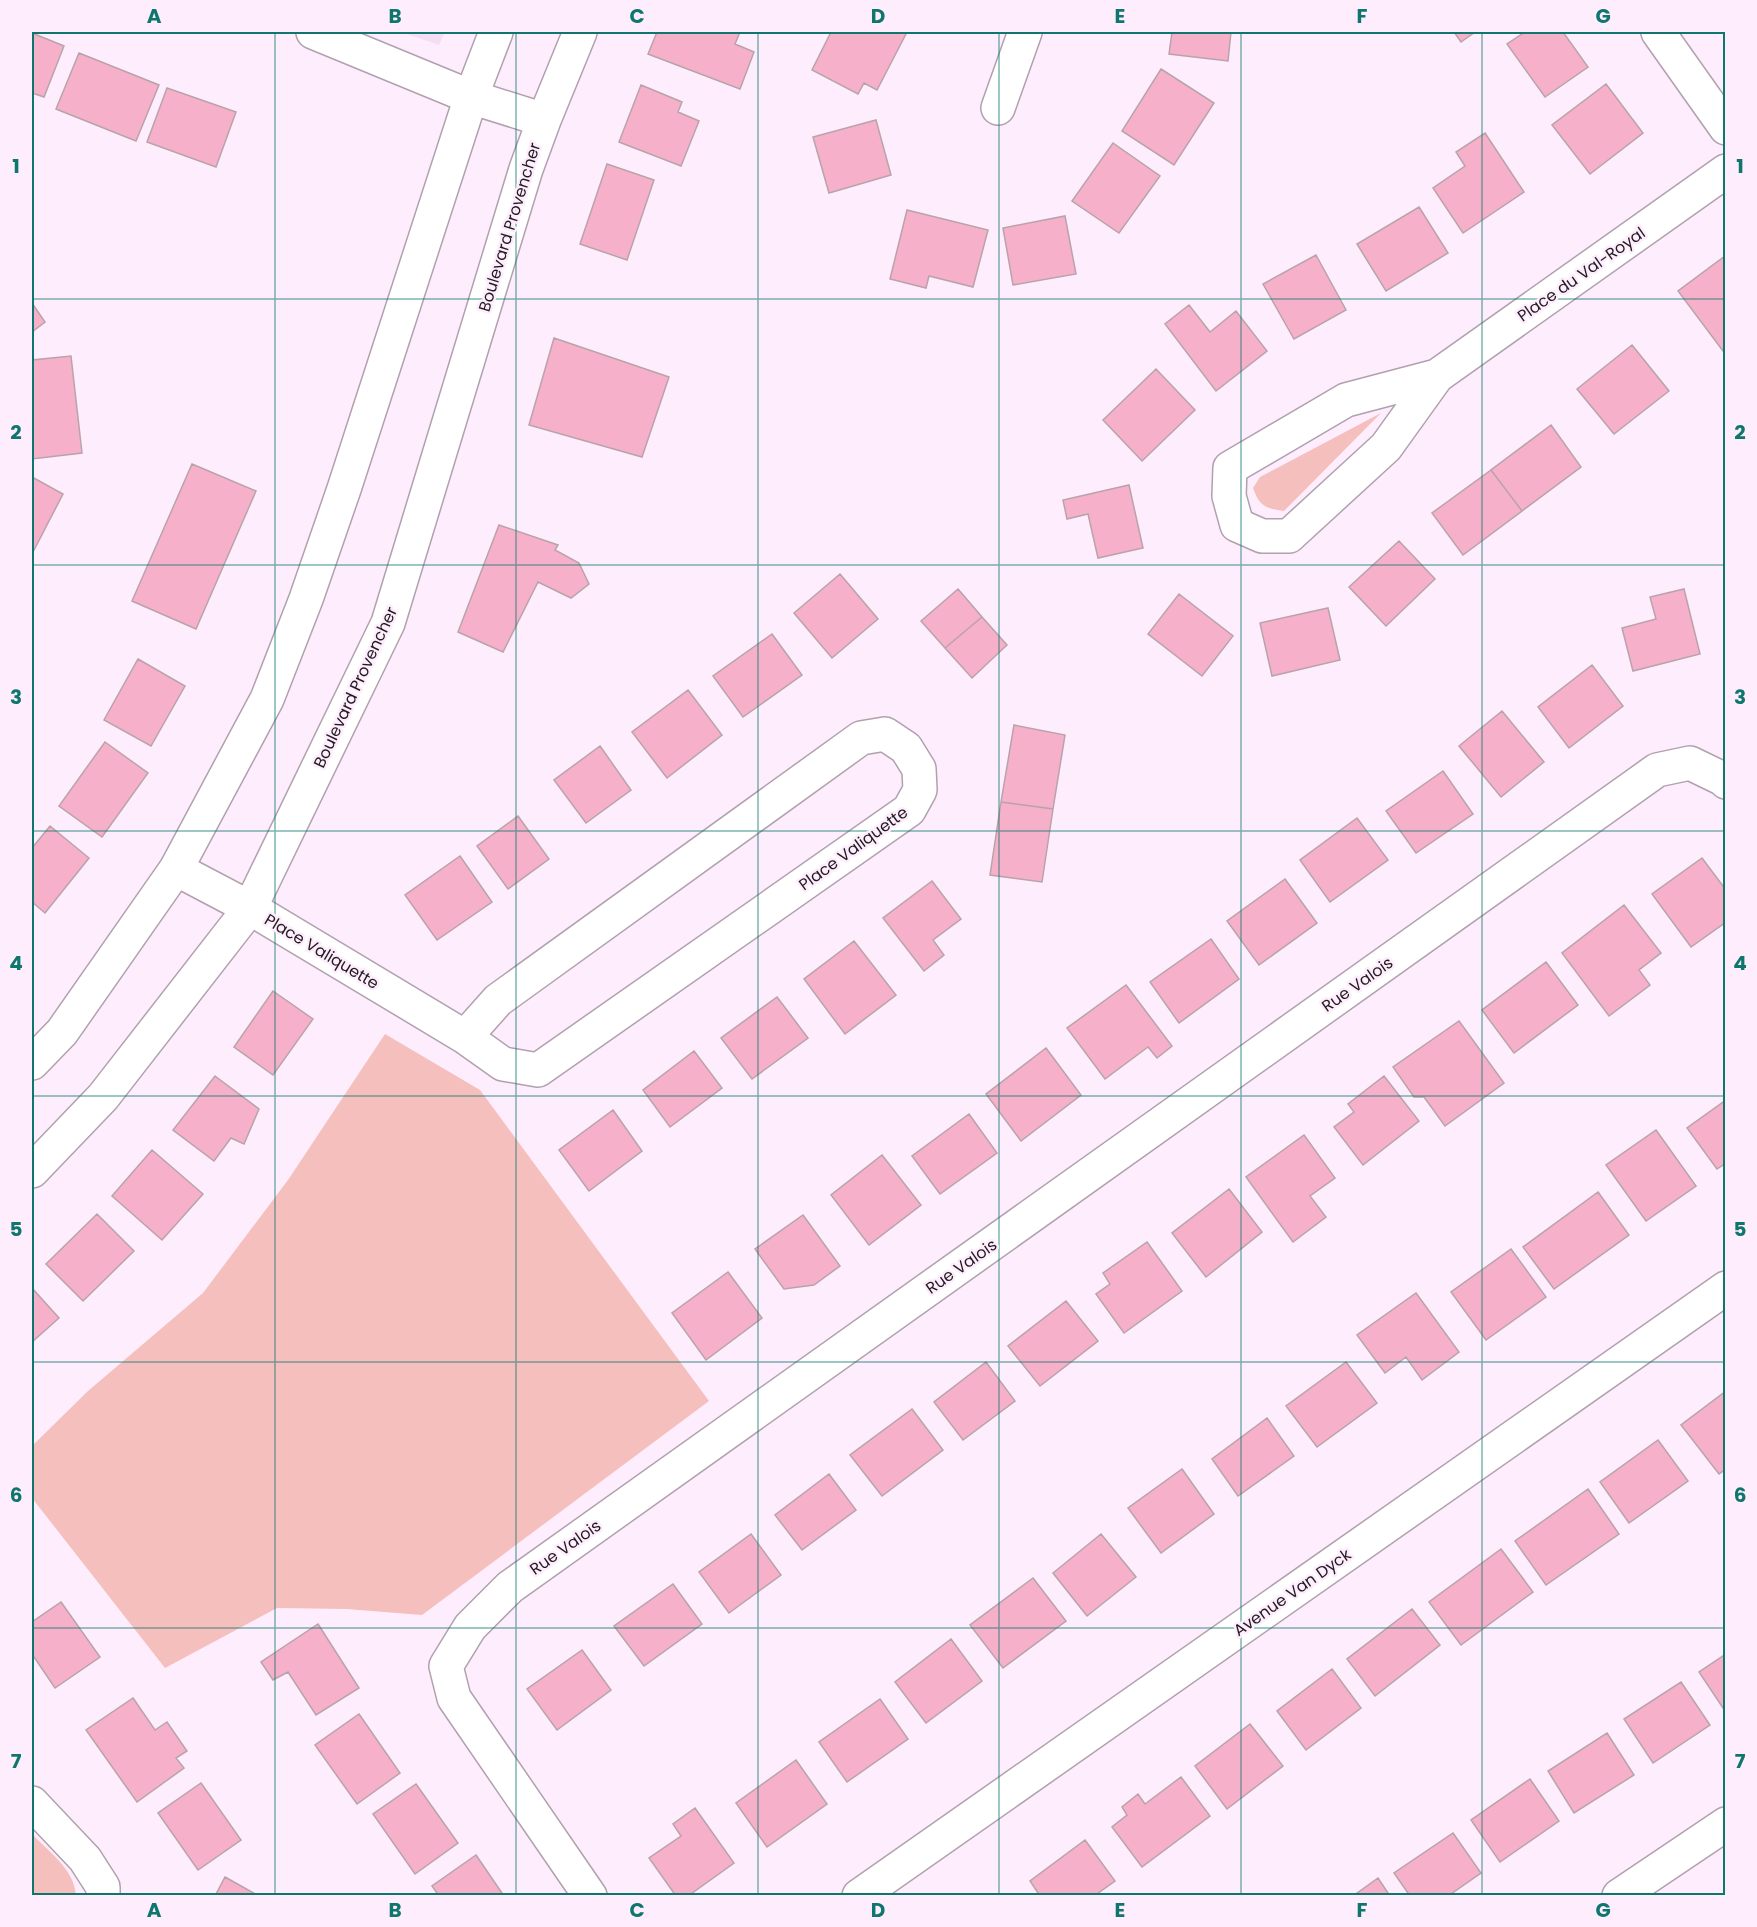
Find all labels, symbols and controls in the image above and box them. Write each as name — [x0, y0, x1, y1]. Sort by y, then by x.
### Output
text: A — [147, 2, 162, 30]
text: B — [388, 2, 402, 30]
text: C — [629, 2, 645, 30]
text: D — [871, 2, 885, 30]
text: E — [1115, 2, 1125, 30]
text: F — [1357, 2, 1368, 30]
text: G — [1595, 2, 1611, 30]
street label: Boulevard Provencher — [473, 140, 546, 314]
text: 1 — [12, 152, 20, 180]
text: 1 — [1736, 152, 1744, 180]
street label: Place du Val-Royal — [1513, 222, 1650, 327]
text: 2 — [10, 418, 22, 446]
text: 2 — [1734, 418, 1746, 446]
street label: Boulevard Provencher — [308, 603, 403, 772]
text: 3 — [10, 683, 22, 711]
text: 3 — [1734, 683, 1746, 711]
street label: Place Valiquette — [794, 801, 913, 896]
street label: Place Valiquette — [260, 908, 383, 995]
text: 4 — [9, 949, 23, 977]
text: 4 — [1733, 949, 1747, 977]
street label: Rue Valois — [1317, 951, 1398, 1017]
text: 5 — [10, 1215, 23, 1243]
text: 5 — [1734, 1215, 1747, 1243]
street label: Rue Valois — [921, 1233, 1002, 1299]
text: 6 — [10, 1481, 22, 1509]
text: 6 — [1734, 1481, 1746, 1509]
street label: Rue Valois — [525, 1514, 606, 1580]
street label: Avenue Van Dyck — [1229, 1543, 1356, 1642]
text: 7 — [11, 1747, 22, 1775]
text: 7 — [1735, 1747, 1746, 1775]
text: A — [147, 1896, 162, 1924]
text: B — [388, 1896, 402, 1924]
text: C — [629, 1896, 645, 1924]
text: D — [871, 1896, 885, 1924]
text: E — [1115, 1896, 1125, 1924]
text: F — [1357, 1896, 1368, 1924]
text: G — [1595, 1896, 1611, 1924]

